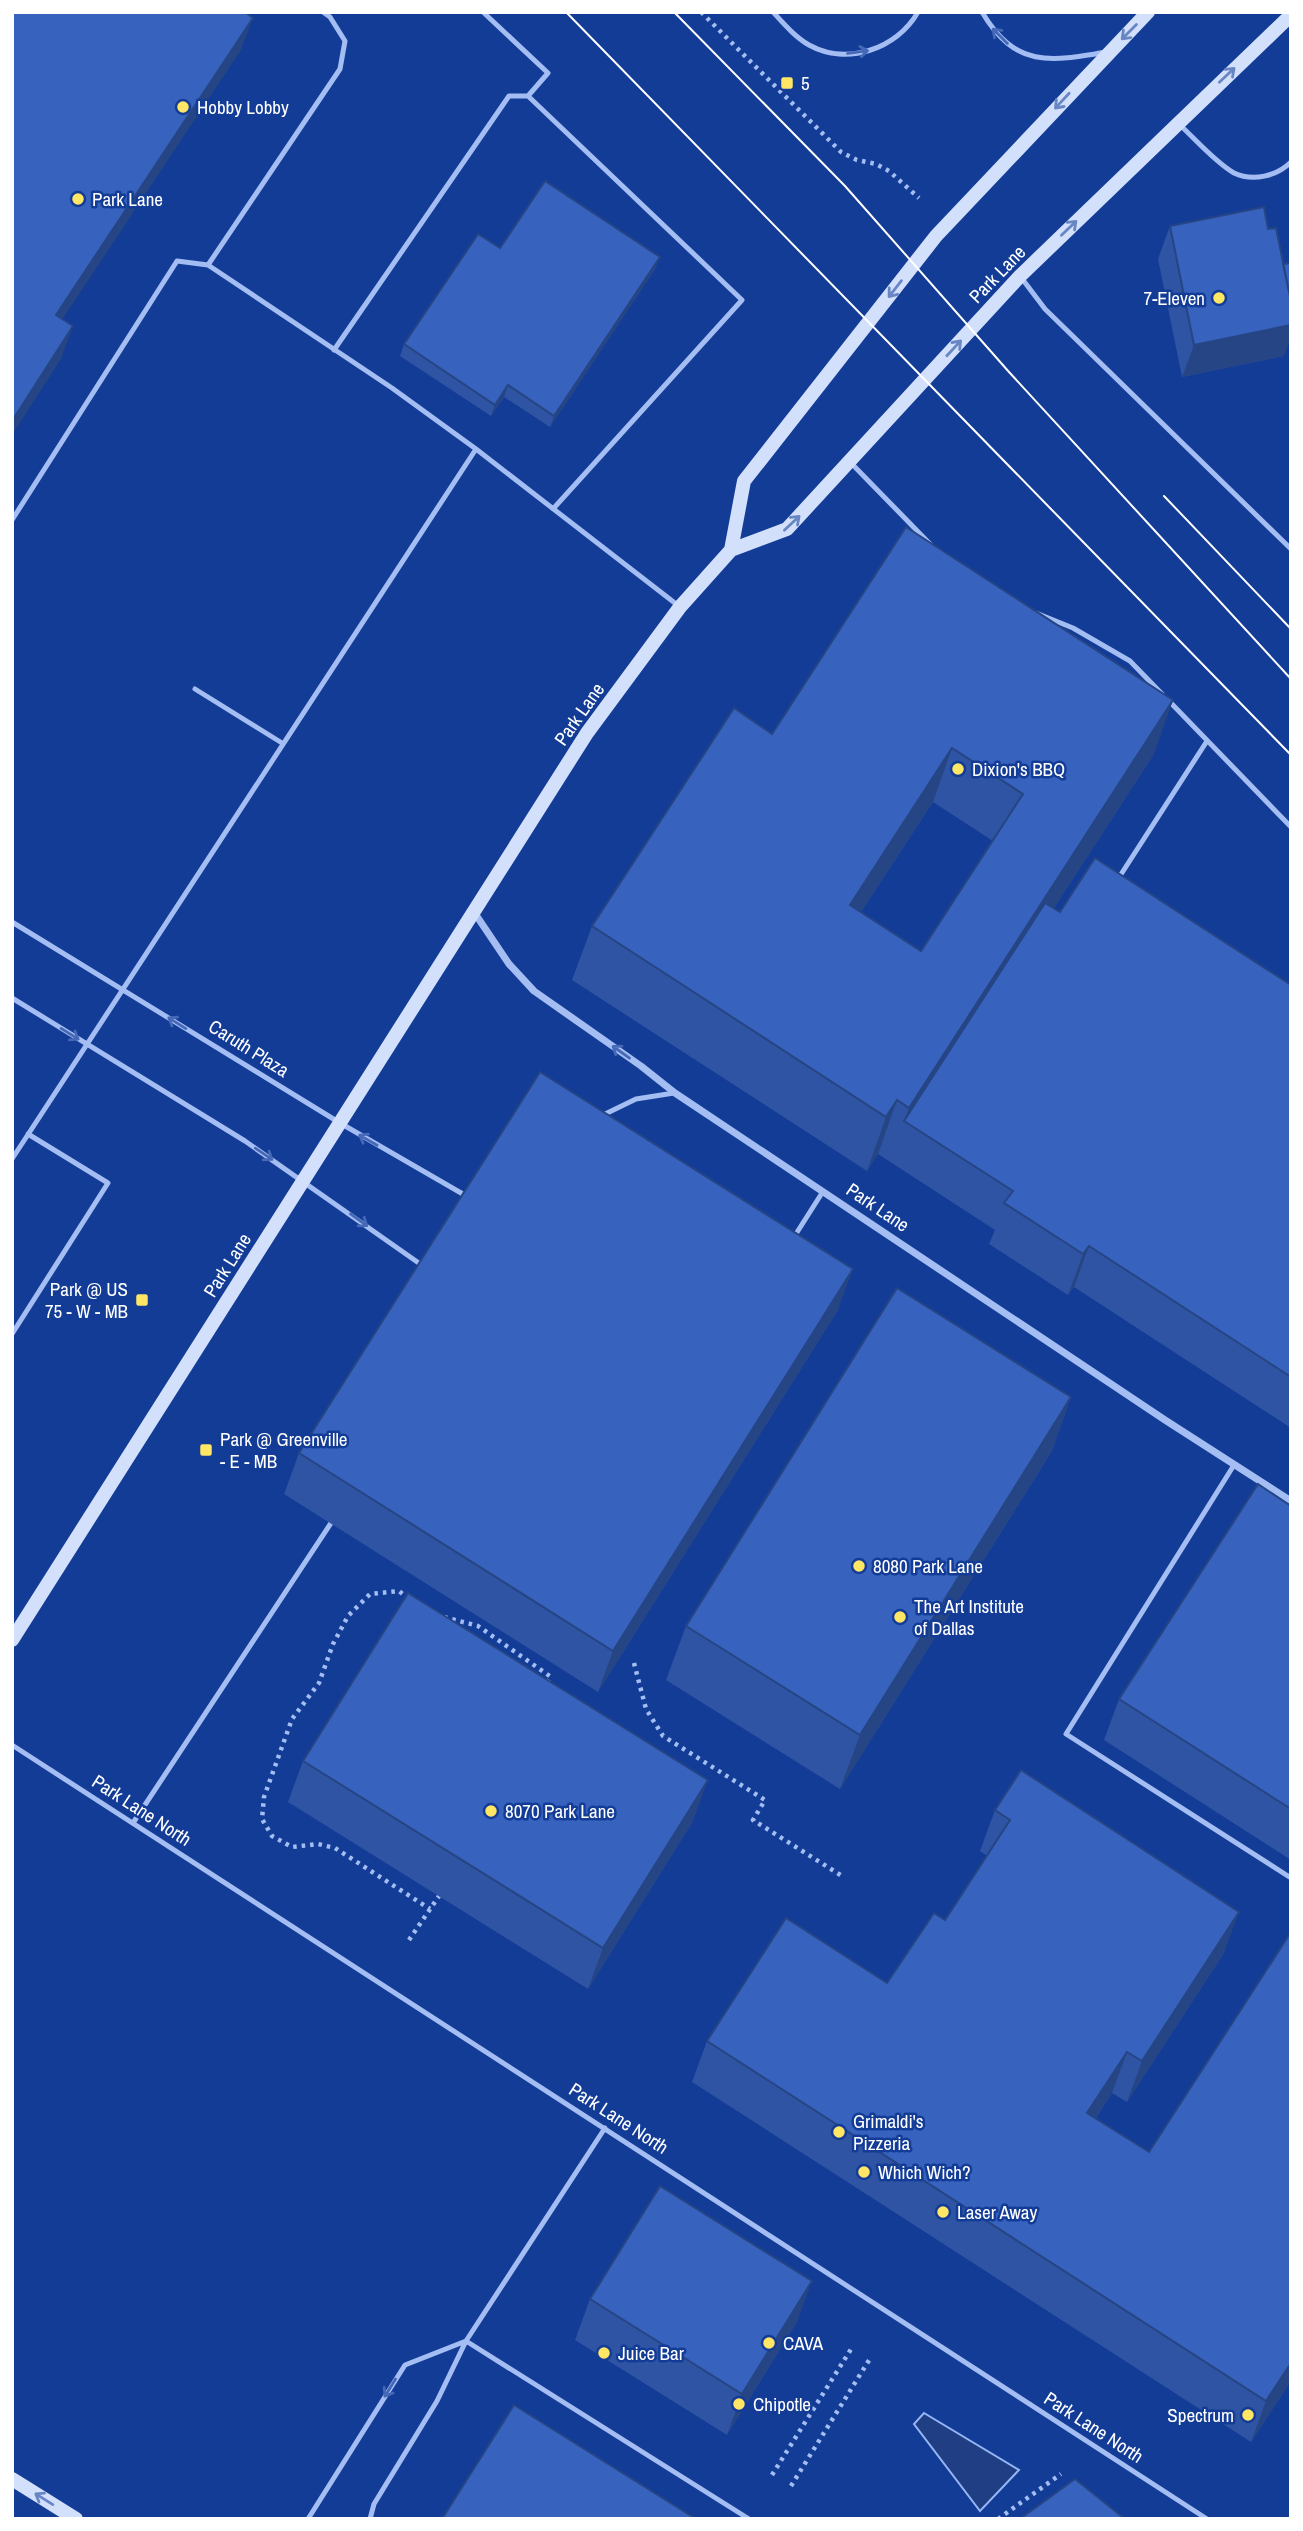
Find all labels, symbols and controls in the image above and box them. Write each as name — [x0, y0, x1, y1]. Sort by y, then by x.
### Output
one-way arrow — [1120, 23, 1137, 40]
one-way arrow — [991, 28, 1008, 45]
one-way arrow — [846, 45, 869, 58]
one-way arrow — [1218, 67, 1235, 84]
place label: 5 — [801, 70, 810, 96]
marker: 5 — [779, 75, 795, 91]
one-way arrow — [1054, 92, 1071, 109]
place label: Hobby Lobby — [197, 94, 289, 120]
marker: Hobby Lobby — [175, 99, 191, 115]
place label: Park Lane — [92, 186, 163, 212]
marker: Park Lane — [70, 191, 86, 207]
one-way arrow — [1060, 220, 1077, 237]
street label: Park Lane — [963, 239, 1031, 309]
one-way arrow — [887, 280, 902, 298]
place label: 7-Eleven — [1144, 285, 1205, 311]
marker: 7-Eleven — [1211, 290, 1227, 306]
one-way arrow — [946, 339, 962, 357]
one-way arrow — [783, 515, 801, 531]
street label: Park Lane — [548, 677, 610, 751]
place label: Dixion's BBQ — [972, 756, 1065, 782]
marker: Dixion's BBQ — [950, 761, 966, 777]
street label: Caruth Plaza — [204, 1013, 294, 1083]
one-way arrow — [168, 1016, 188, 1030]
one-way arrow — [60, 1027, 80, 1041]
one-way arrow — [612, 1045, 631, 1059]
one-way arrow — [359, 1133, 379, 1147]
one-way arrow — [253, 1147, 273, 1161]
street label: Park Lane — [841, 1176, 915, 1238]
one-way arrow — [349, 1213, 368, 1228]
street label: Park Lane — [197, 1228, 257, 1302]
place label: Park @ US 75 - W - MB — [45, 1276, 128, 1324]
marker: Park @ US 75 - W - MB — [134, 1292, 150, 1308]
place label: Park @ Greenville - E - MB — [220, 1426, 348, 1474]
marker: Park @ Greenville - E - MB — [198, 1442, 214, 1458]
place label: 8080 Park Lane — [873, 1553, 983, 1579]
marker: 8080 Park Lane — [851, 1558, 867, 1574]
place label: The Art Institute of Dallas — [914, 1593, 1024, 1641]
marker: The Art Institute of Dallas — [892, 1609, 908, 1625]
street label: Park Lane North — [87, 1768, 197, 1852]
place label: 8070 Park Lane — [505, 1798, 615, 1824]
marker: 8070 Park Lane — [483, 1803, 499, 1819]
street label: Park Lane North — [564, 2076, 674, 2160]
place label: Grimaldi's Pizzeria — [853, 2108, 924, 2156]
marker: Grimaldi's Pizzeria — [831, 2124, 847, 2140]
place label: Which Wich? — [878, 2159, 971, 2185]
marker: Which Wich? — [856, 2164, 872, 2180]
place label: Laser Away — [957, 2199, 1037, 2225]
marker: Laser Away — [935, 2204, 951, 2220]
place label: CAVA — [783, 2330, 824, 2356]
marker: CAVA — [761, 2335, 777, 2351]
place label: Juice Bar — [618, 2340, 685, 2366]
marker: Juice Bar — [596, 2345, 612, 2361]
one-way arrow — [383, 2378, 397, 2398]
street label: Park Lane North — [1039, 2385, 1149, 2469]
place label: Chipotle — [753, 2391, 811, 2417]
marker: Chipotle — [731, 2396, 747, 2412]
place label: Spectrum — [1167, 2402, 1234, 2428]
marker: Spectrum — [1240, 2407, 1256, 2423]
one-way arrow — [35, 2491, 55, 2505]

